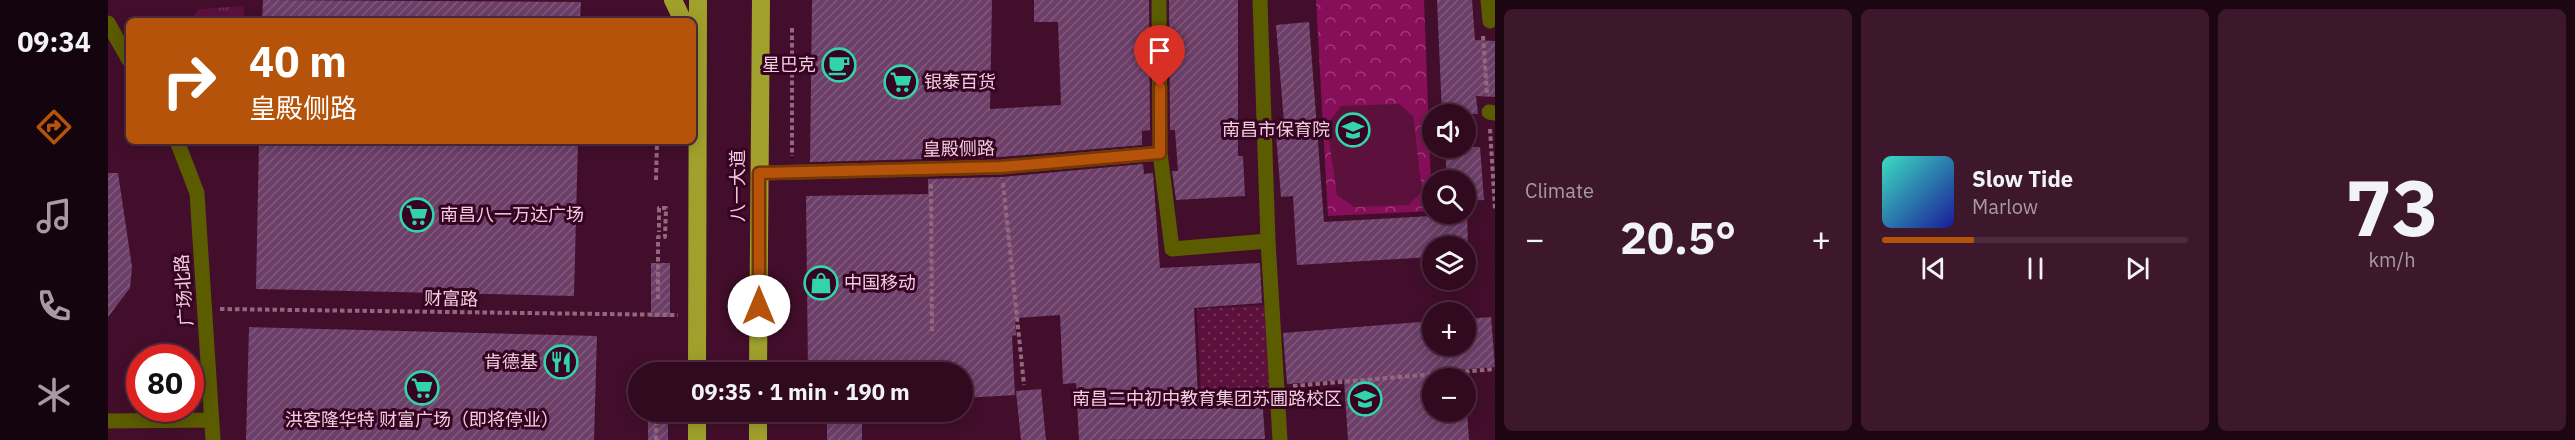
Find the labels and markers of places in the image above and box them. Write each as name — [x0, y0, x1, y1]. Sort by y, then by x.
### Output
pin — [1134, 25, 1185, 87]
cafe icon: 星巴克 — [821, 47, 857, 83]
place label: 星巴克 — [762, 53, 816, 76]
supermarket icon: 银泰百货 — [883, 64, 919, 100]
place label: 银泰百货 — [924, 70, 996, 93]
school or university icon: 南昌市保育院 — [1335, 112, 1371, 148]
place label: 南昌市保育院 — [1222, 118, 1330, 141]
supermarket icon: 南昌八一万达广场 — [399, 197, 435, 233]
place label: 南昌八一万达广场 — [440, 203, 584, 226]
shop icon: 中国移动 — [803, 265, 839, 301]
place label: 中国移动 — [844, 271, 916, 294]
restaurant icon: 肯德基 — [543, 344, 579, 380]
place label: 肯德基 — [484, 350, 538, 373]
supermarket icon: 洪客隆华特 财富广场（即将停业） — [404, 370, 440, 406]
school or university icon: 南昌二中初中教育集团苏圃路校区 — [1347, 381, 1383, 417]
place label: 南昌二中初中教育集团苏圃路校区 — [1072, 387, 1342, 410]
place label: 洪客隆华特 财富广场（即将停业） — [285, 408, 559, 431]

